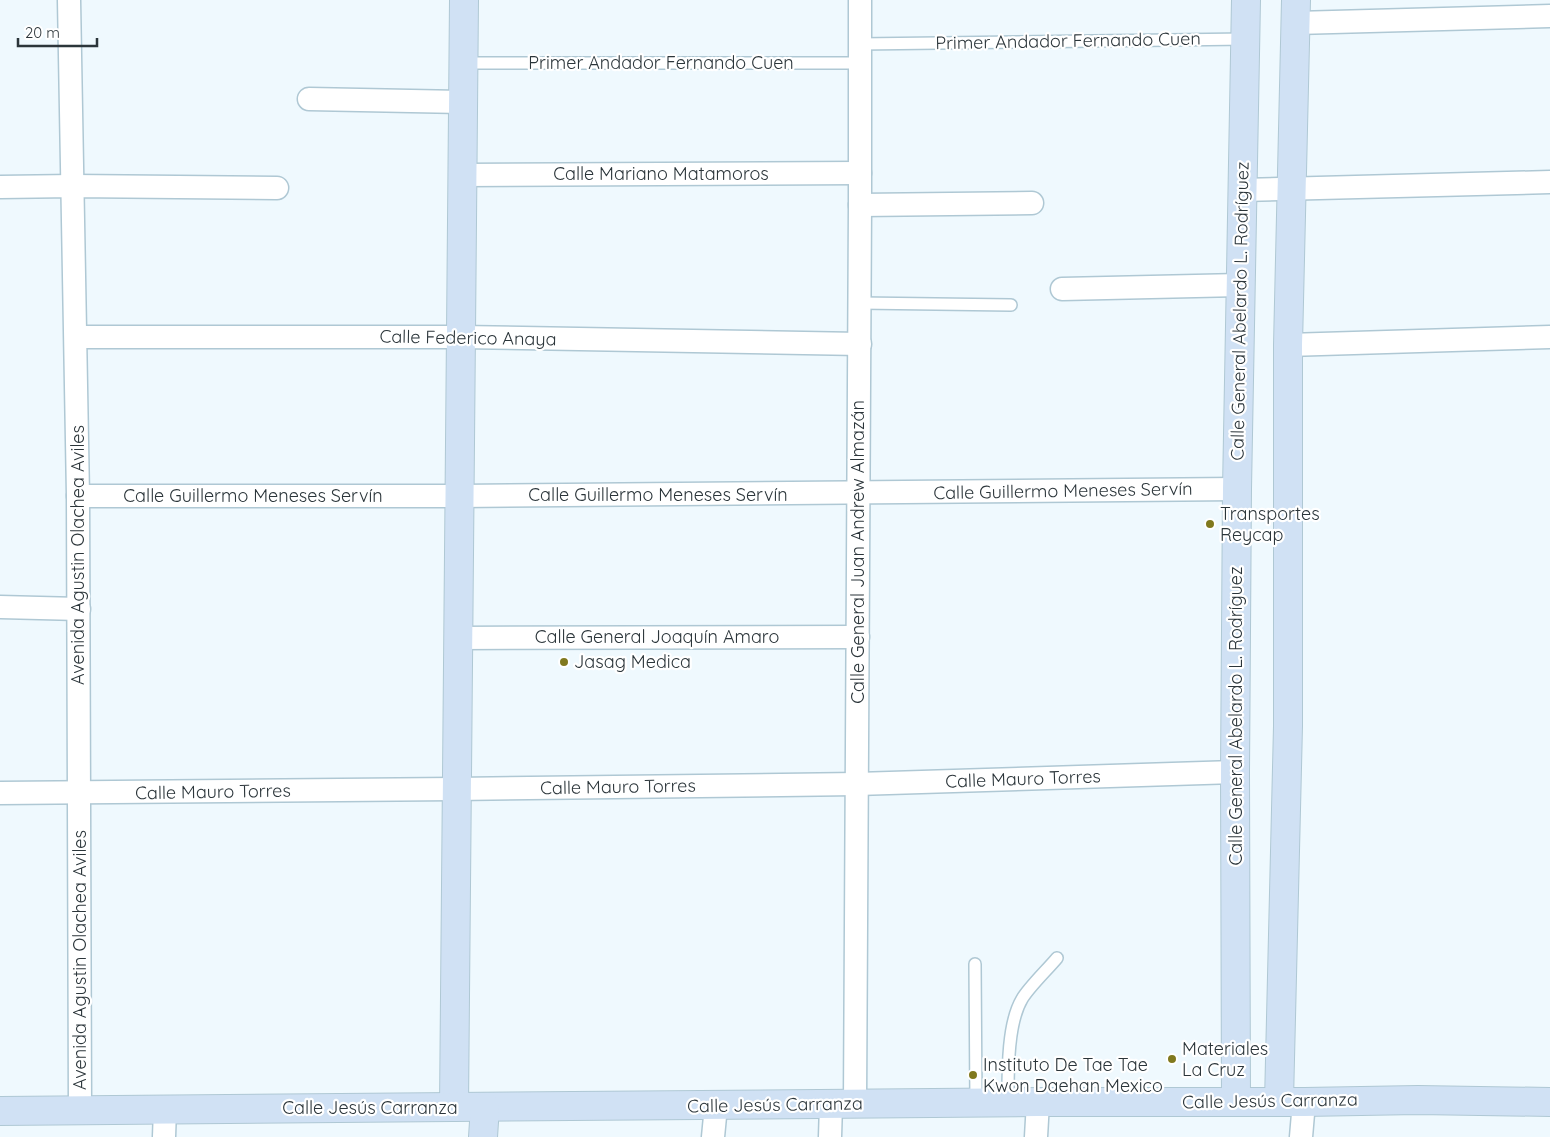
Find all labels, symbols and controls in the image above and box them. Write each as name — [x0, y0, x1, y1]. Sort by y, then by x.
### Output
scale bar — [18, 15, 96, 47]
text: 20 m — [25, 23, 60, 42]
street label: Primer Andador Fernando Cuen — [935, 27, 1201, 54]
street label: Primer Andador Fernando Cuen — [528, 51, 794, 74]
street label: Calle General Abelardo L. Rodríguez — [1225, 161, 1254, 461]
street label: Calle Mariano Matamoros — [553, 162, 769, 185]
street label: Calle Federico Anaya — [379, 324, 557, 351]
street label: Calle General Juan Andrew Almazán — [846, 400, 869, 704]
street label: Avenida Agustin Olachea Aviles — [66, 425, 89, 685]
street label: Calle Guillermo Meneses Servín — [933, 477, 1193, 504]
street label: Calle Guillermo Meneses Servín — [528, 483, 788, 506]
street label: Calle Guillermo Meneses Servín — [123, 484, 383, 507]
place label: Transportes Reycap — [1220, 502, 1320, 546]
marker: Transportes Reycap — [1204, 518, 1216, 530]
street label: Calle General Abelardo L. Rodríguez — [1224, 566, 1247, 866]
street label: Calle General Joaquín Amaro — [535, 625, 779, 648]
place label: Jasag Medica — [574, 650, 691, 673]
marker: Jasag Medica — [558, 656, 570, 668]
street label: Calle Mauro Torres — [945, 764, 1101, 793]
street label: Calle Mauro Torres — [540, 774, 696, 799]
street label: Calle Mauro Torres — [135, 779, 291, 804]
street label: Avenida Agustin Olachea Aviles — [68, 830, 91, 1090]
place label: Materiales La Cruz — [1182, 1037, 1268, 1081]
place label: Instituto De Tae Tae Kwon Daehan Mexico — [983, 1053, 1163, 1097]
marker: Materiales La Cruz — [1166, 1053, 1178, 1065]
marker: Instituto De Tae Tae Kwon Daehan Mexico — [967, 1069, 979, 1081]
street label: Calle Jesús Carranza — [1182, 1087, 1358, 1114]
street label: Calle Jesús Carranza — [687, 1091, 863, 1118]
street label: Calle Jesús Carranza — [282, 1096, 458, 1119]

